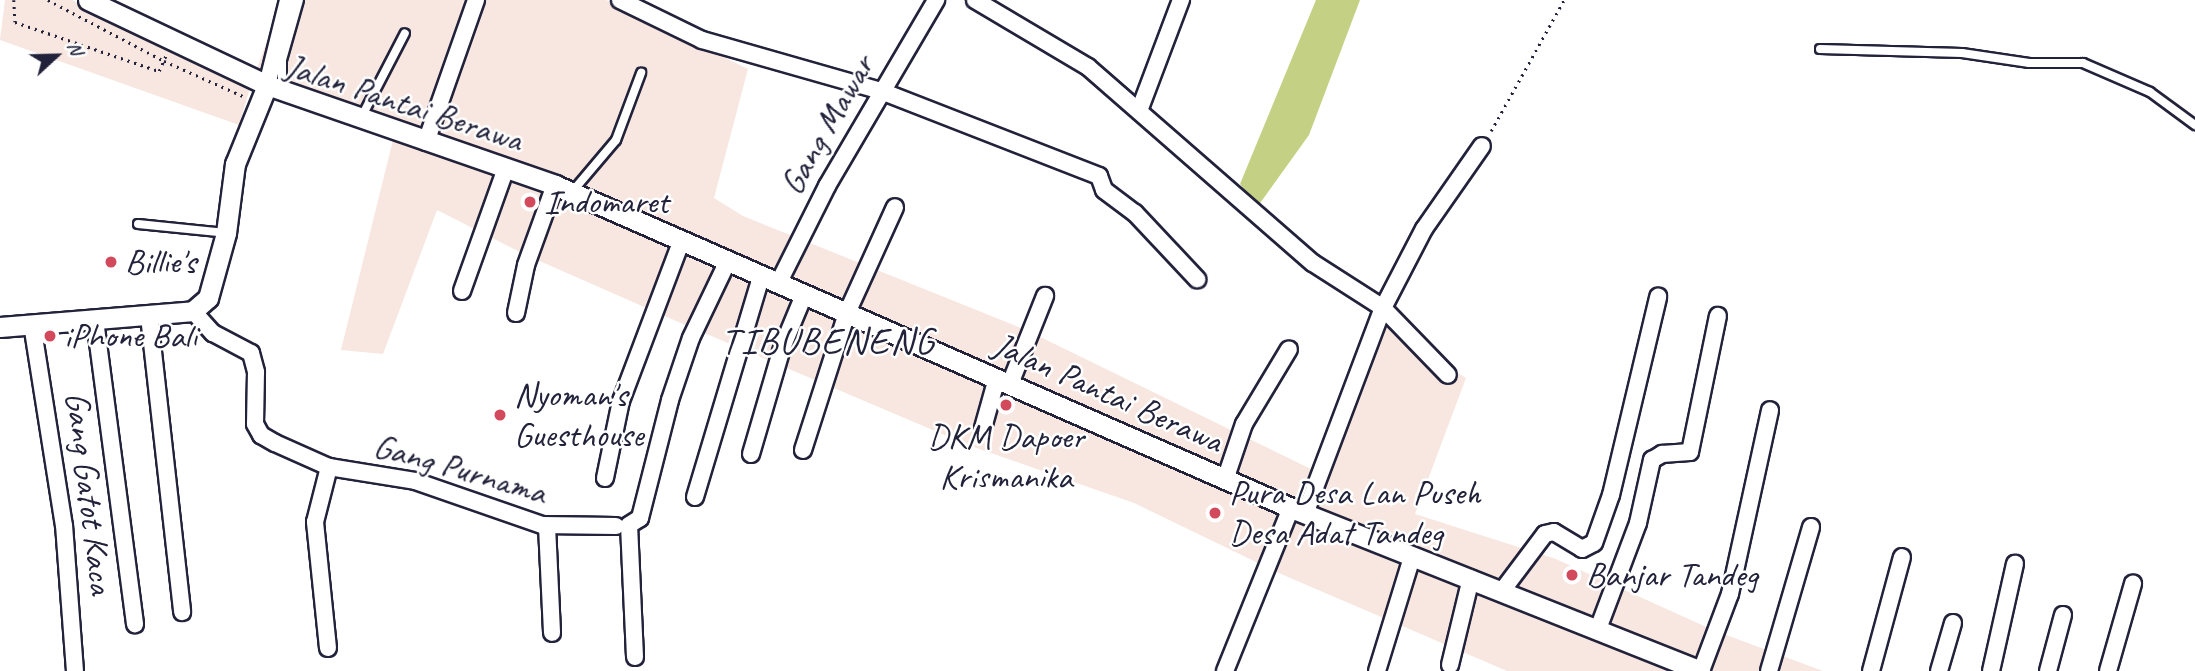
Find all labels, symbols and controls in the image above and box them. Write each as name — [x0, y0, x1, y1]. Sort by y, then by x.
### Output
north arrow — [21, 21, 91, 91]
text: N — [62, 38, 89, 58]
street label: Jalan Pantai Berawa — [281, 45, 527, 161]
street label: Gang Mawar — [770, 48, 884, 202]
place label: Indomaret — [544, 181, 669, 223]
marker: Indomaret — [522, 194, 538, 210]
place label: Billie's — [125, 241, 196, 283]
marker: Billie's — [103, 254, 119, 270]
place label: iPhone Bali — [64, 315, 197, 357]
district label: TIBUBENENG — [722, 318, 934, 364]
street label: Jalan Pantai Berawa — [988, 324, 1228, 462]
marker: iPhone Bali — [42, 328, 58, 344]
place label: Nyoman's Guesthouse — [514, 374, 643, 456]
street label: Gang Gatot Kaca — [56, 390, 122, 596]
marker: DKM Dapoer Krismanika — [998, 397, 1014, 413]
marker: Nyoman's Guesthouse — [492, 407, 508, 423]
place label: DKM Dapoer Krismanika — [928, 416, 1084, 498]
street label: Gang Purnama — [371, 425, 549, 513]
place label: Pura Desa Lan Puseh Desa Adat Tandeg — [1229, 472, 1480, 554]
marker: Pura Desa Lan Puseh Desa Adat Tandeg — [1207, 505, 1223, 521]
place label: Banjar Tandeg — [1586, 554, 1759, 596]
marker: Banjar Tandeg — [1564, 567, 1580, 583]

